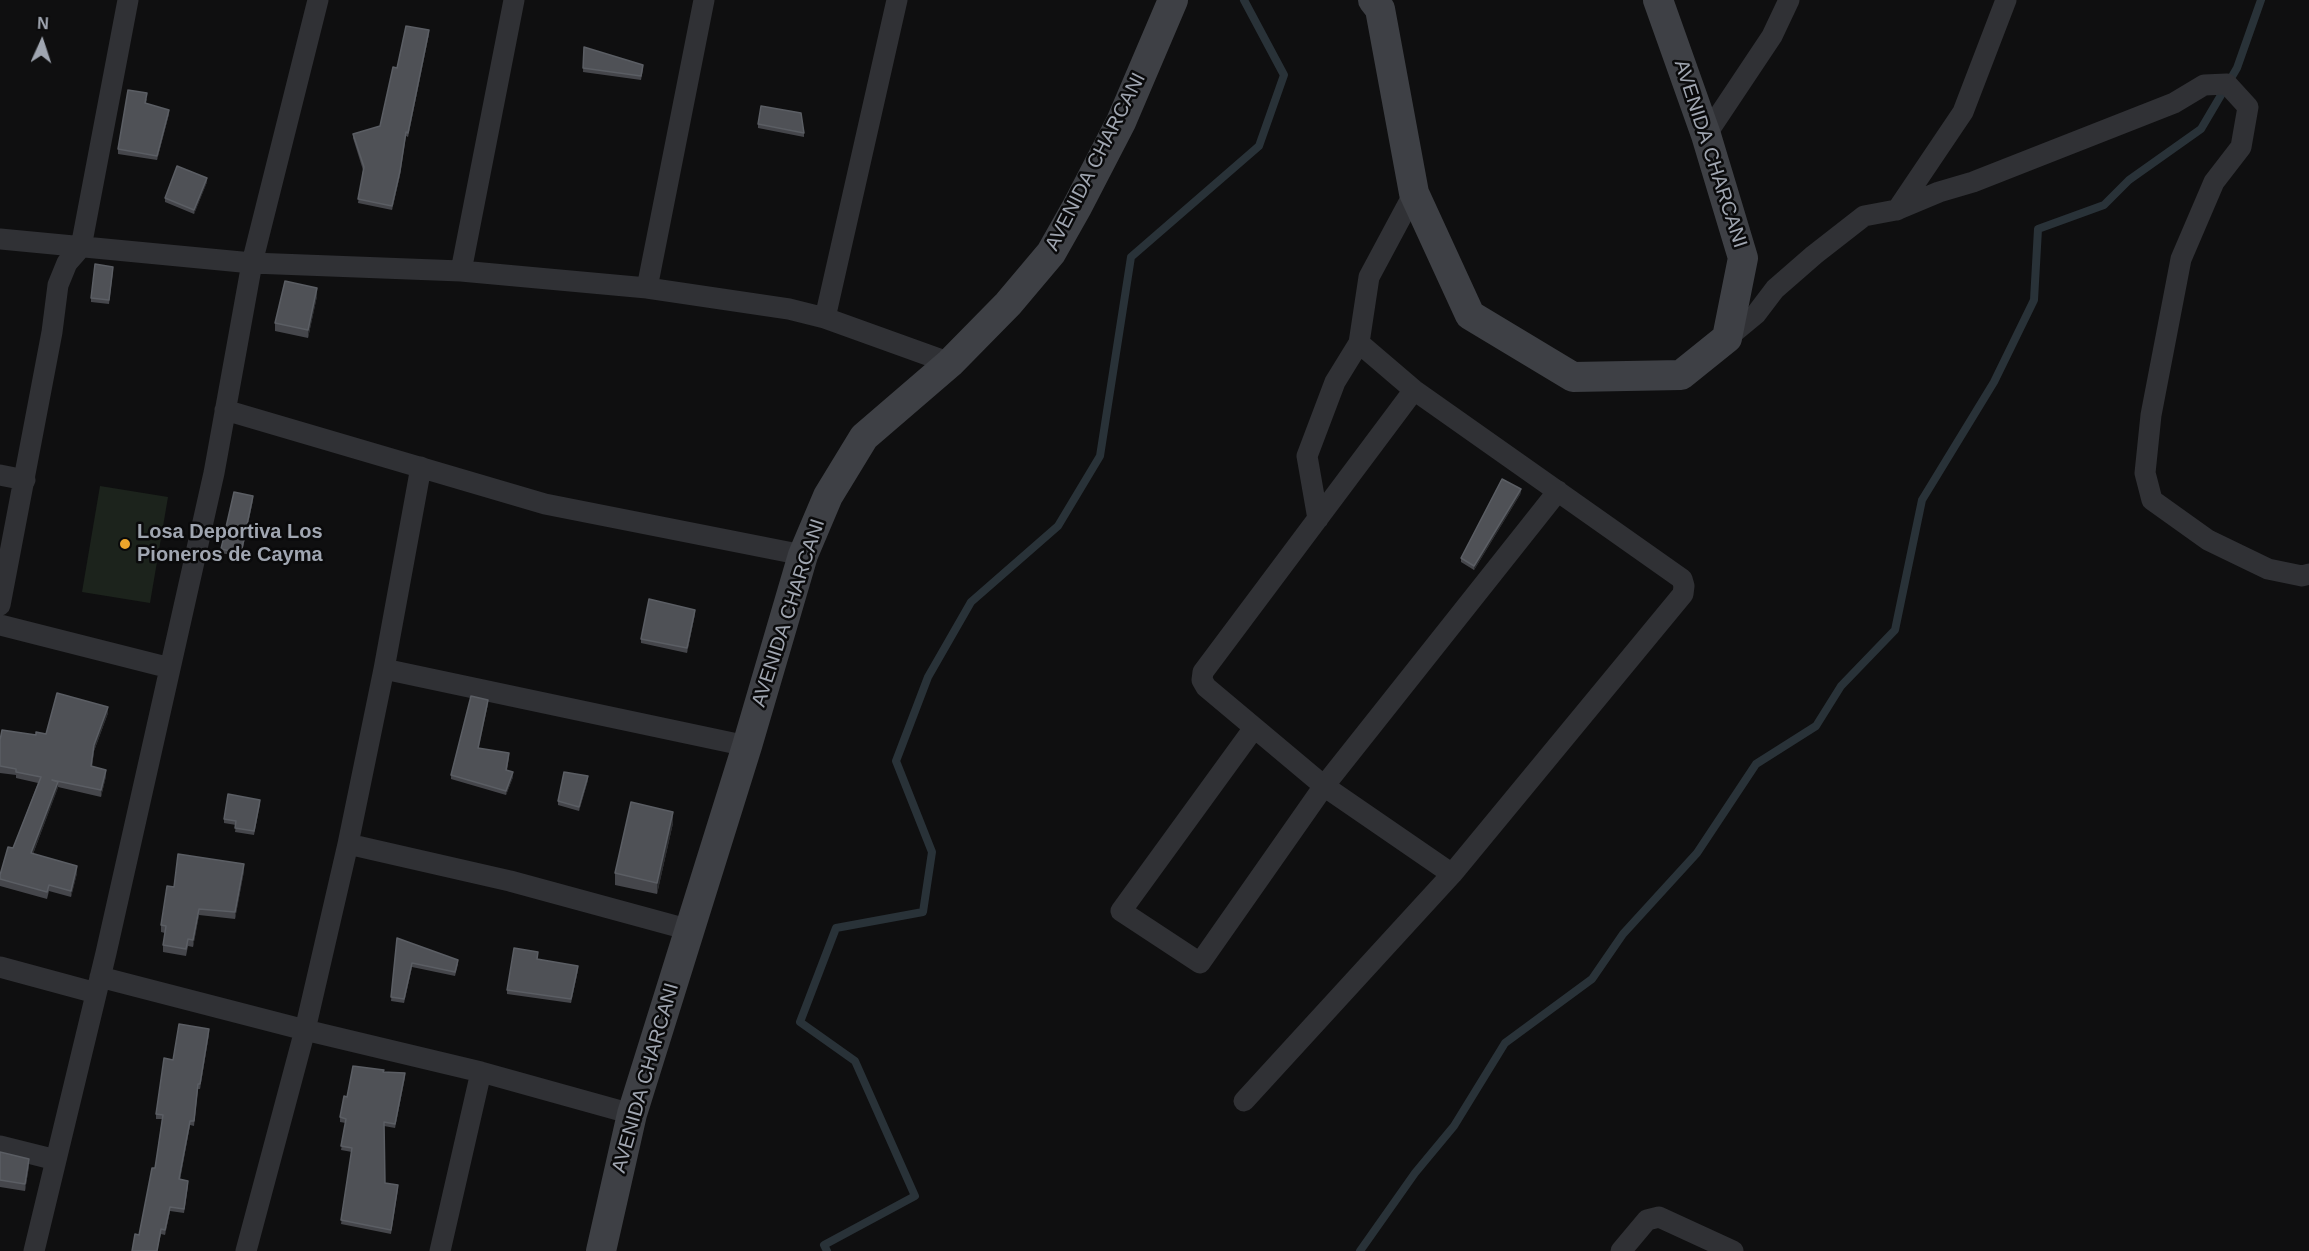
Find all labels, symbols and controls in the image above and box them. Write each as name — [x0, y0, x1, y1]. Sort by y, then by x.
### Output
north arrow — [12, 12, 72, 72]
text: N — [37, 15, 49, 32]
street label: AVENIDA CHARCANI — [1668, 57, 1752, 251]
street label: AVENIDA CHARCANI — [1041, 69, 1151, 255]
street label: AVENIDA CHARCANI — [747, 516, 831, 710]
place label: Losa Deportiva Los Pioneros de Cayma — [137, 520, 323, 567]
marker: Losa Deportiva Los Pioneros de Cayma — [118, 537, 132, 551]
street label: AVENIDA CHARCANI — [607, 980, 685, 1176]

